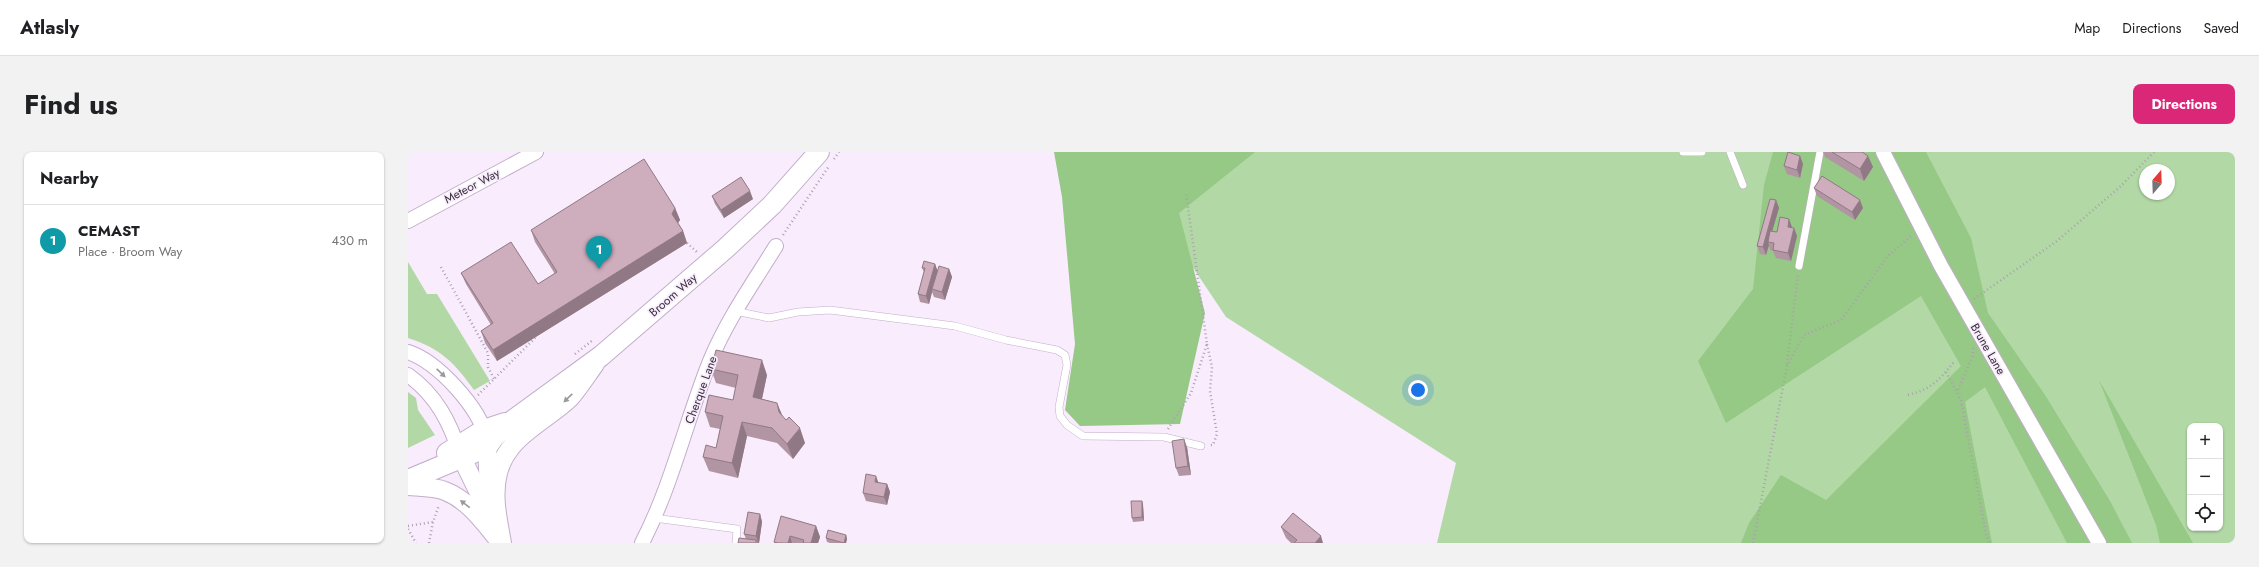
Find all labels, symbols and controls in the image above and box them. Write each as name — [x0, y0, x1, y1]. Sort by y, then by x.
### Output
text: Atlasly — [20, 14, 79, 41]
text: Map — [2074, 18, 2100, 38]
text: Directions — [2122, 18, 2182, 38]
text: Saved — [2204, 18, 2239, 38]
text: Find us — [24, 84, 118, 125]
button: Directions — [2133, 84, 2235, 124]
street label: Meteor Way — [441, 163, 504, 208]
north arrow — [2139, 164, 2175, 200]
text: Nearby — [40, 166, 98, 190]
text: CEMAST — [78, 220, 140, 242]
text: 1 — [50, 231, 56, 250]
text: 430 m — [331, 231, 368, 250]
pin: 1 — [586, 236, 612, 269]
text: Place · Broom Way — [78, 242, 182, 261]
street label: Broom Way — [645, 269, 701, 321]
street label: Brune Lane — [1966, 320, 2010, 378]
street label: Cherque Lane — [680, 353, 722, 427]
one-way arrow — [436, 368, 446, 378]
your location — [1408, 380, 1428, 400]
one-way arrow — [563, 393, 573, 403]
map controls — [2187, 423, 2223, 531]
button: + — [2187, 423, 2223, 459]
button: − — [2187, 459, 2223, 495]
button: locate — [2187, 495, 2223, 531]
one-way arrow — [460, 500, 471, 509]

